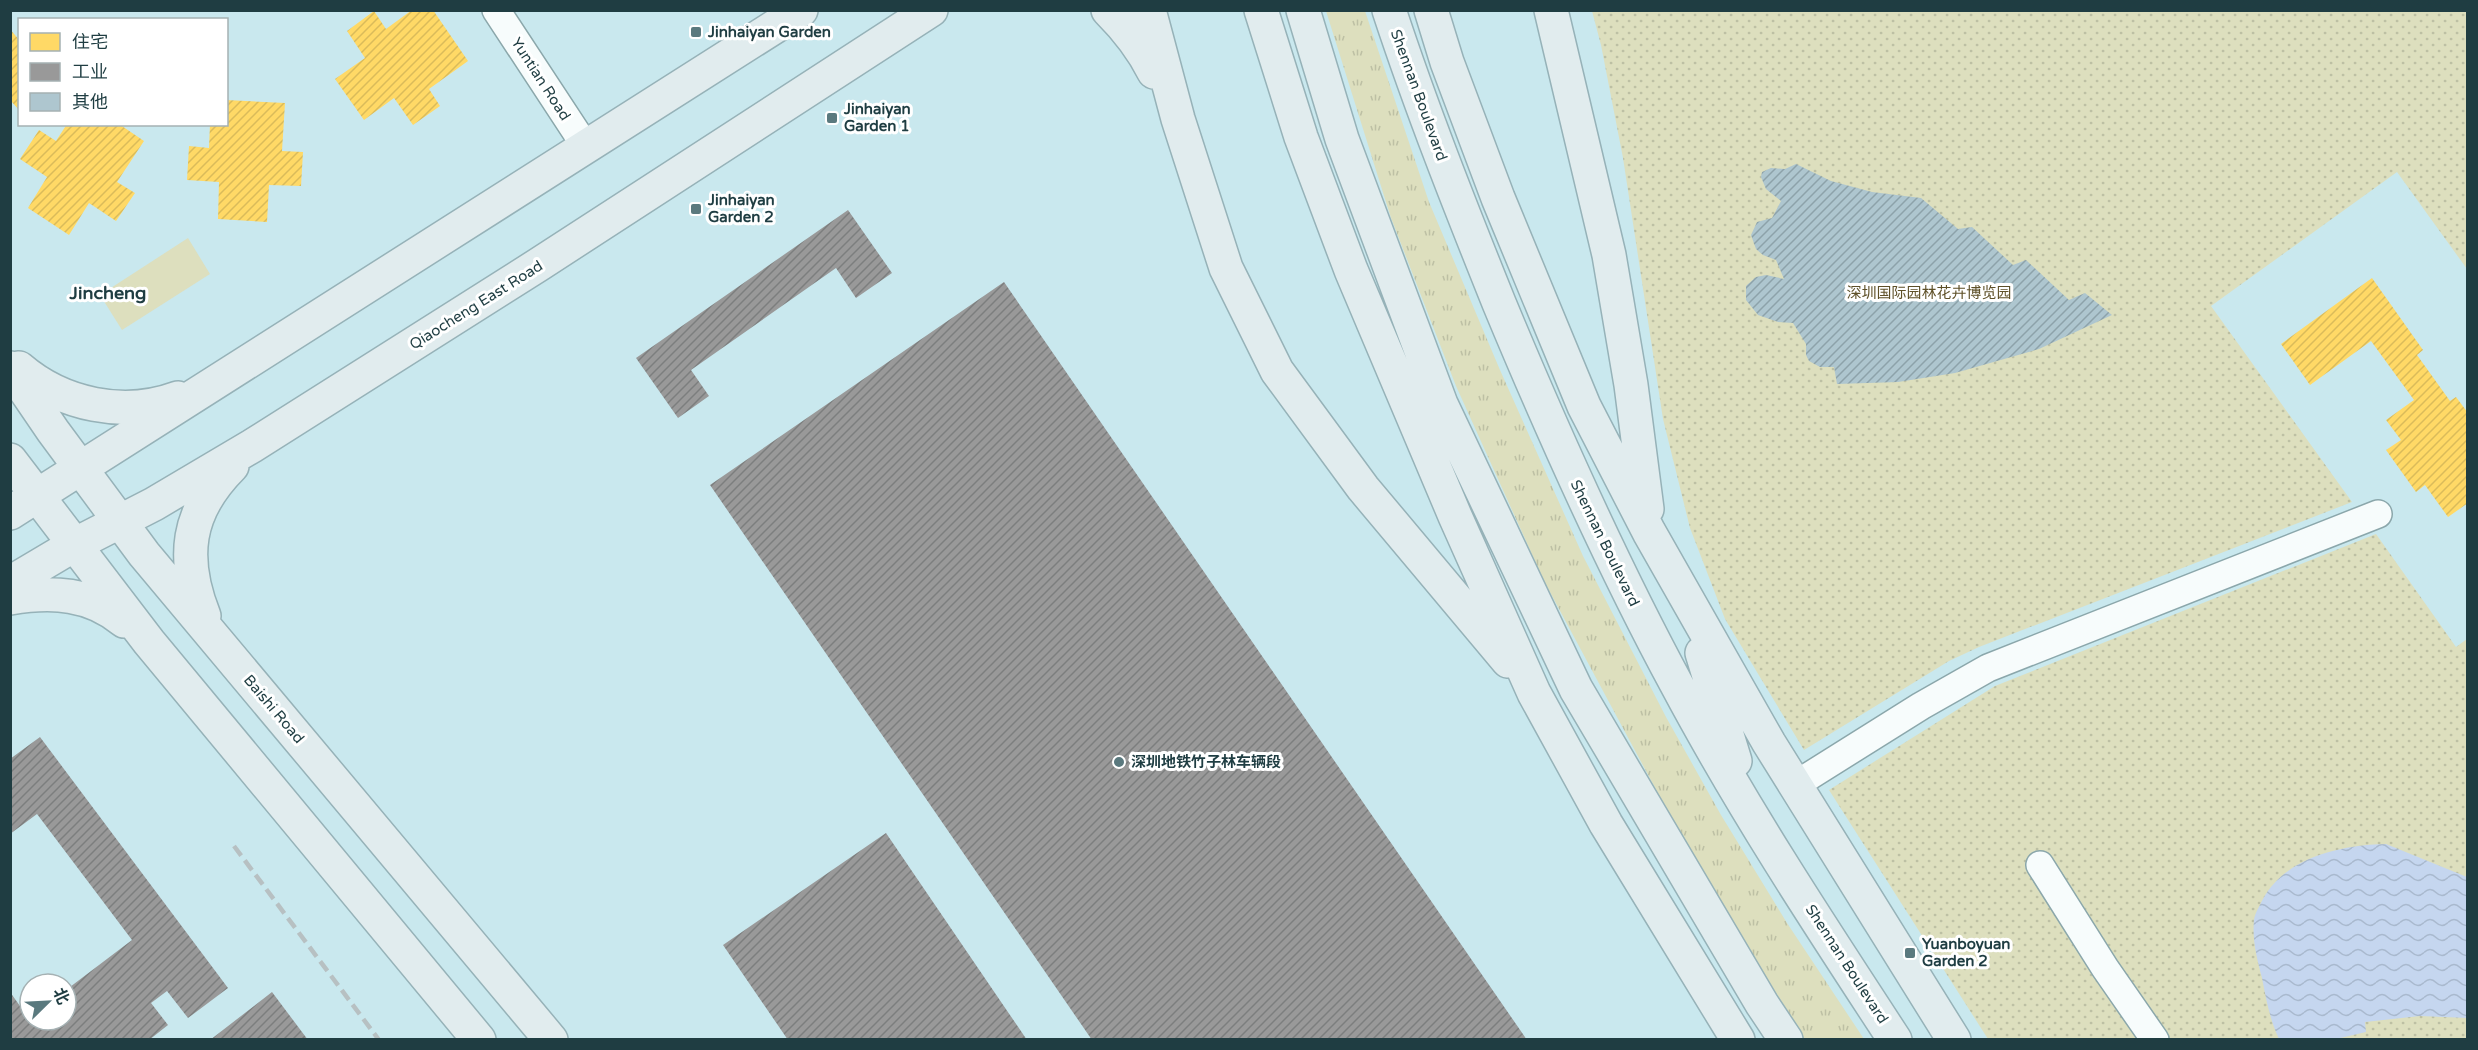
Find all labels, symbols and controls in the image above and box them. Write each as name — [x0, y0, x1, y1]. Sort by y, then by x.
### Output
legend — [18, 18, 228, 126]
place label: Jinhaiyan Garden — [707, 23, 831, 42]
marker: Jinhaiyan Garden — [689, 25, 703, 39]
street label: Shennan Boulevard — [1387, 27, 1451, 163]
text: 住宅 — [72, 31, 108, 53]
street label: Yuntian Road — [508, 34, 574, 124]
text: 工业 — [72, 61, 108, 83]
text: 其他 — [72, 91, 108, 113]
place label: Jinhaiyan Garden 1 — [843, 100, 911, 135]
marker: Jinhaiyan Garden 1 — [825, 111, 839, 125]
place label: Jinhaiyan Garden 2 — [707, 191, 775, 226]
marker: Jinhaiyan Garden 2 — [689, 202, 703, 216]
street label: Qiaocheng East Road — [406, 257, 546, 353]
district label: Jincheng — [69, 282, 146, 304]
park label: 深圳国际园林花卉博览园 — [1846, 284, 2012, 302]
street label: Shennan Boulevard — [1567, 477, 1643, 609]
street label: Baishi Road — [240, 671, 308, 747]
place label: 深圳地铁竹子林车辆段 — [1131, 753, 1281, 771]
marker: 深圳地铁竹子林车辆段 — [1112, 755, 1126, 769]
street label: Shennan Boulevard — [1802, 901, 1892, 1027]
place label: Yuanboyuan Garden 2 — [1922, 935, 2011, 970]
marker: Yuanboyuan Garden 2 — [1903, 946, 1917, 960]
north arrow — [18, 972, 78, 1032]
text: 北 — [48, 985, 73, 1008]

